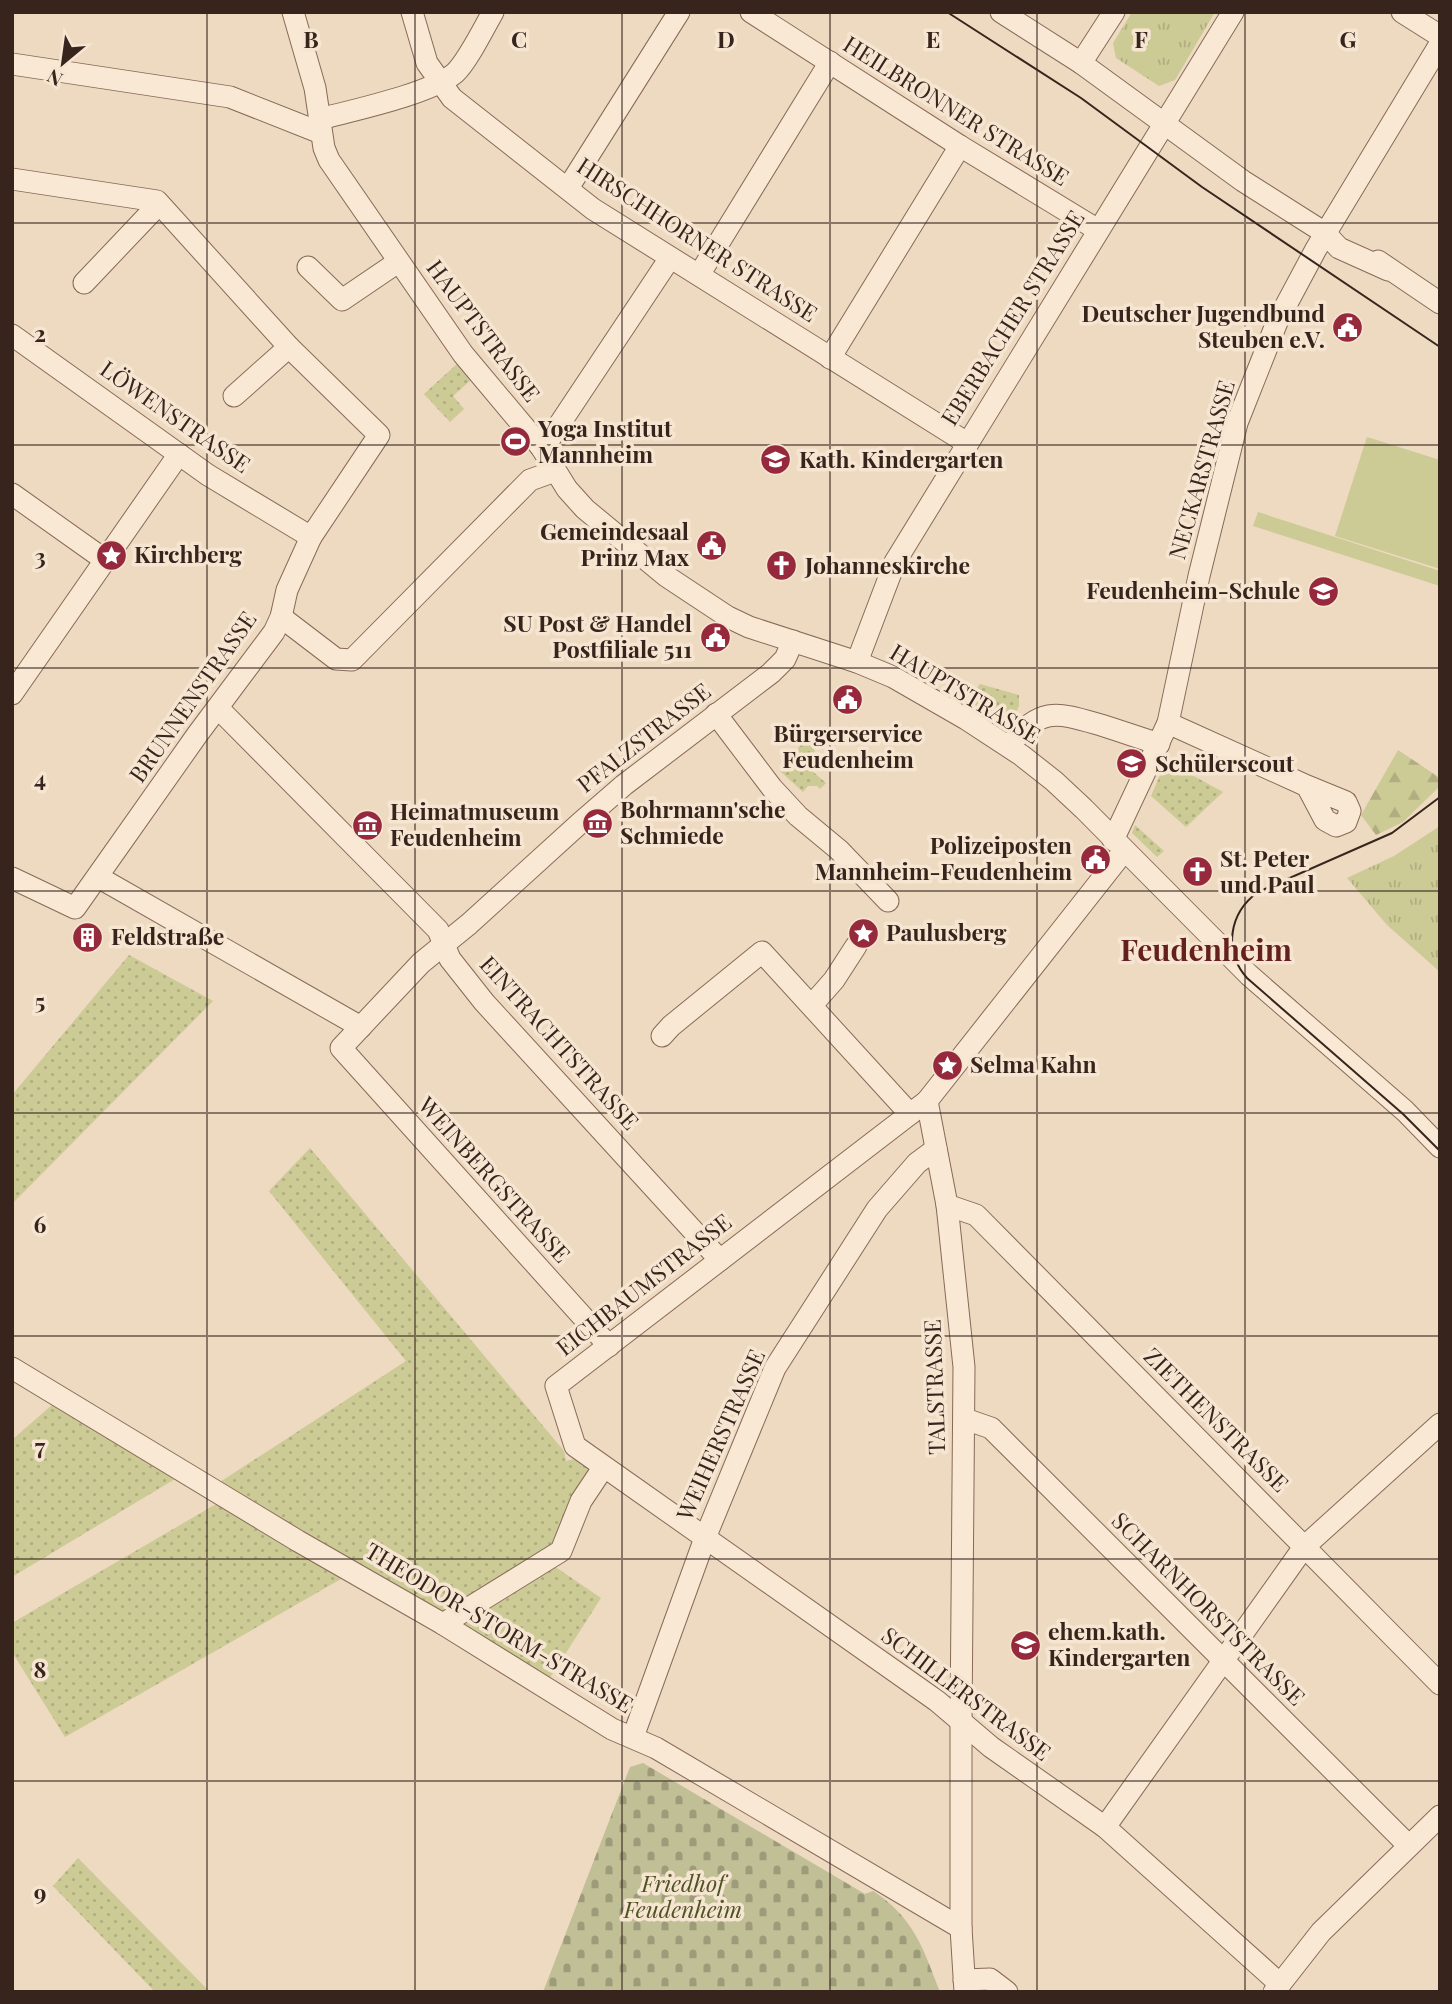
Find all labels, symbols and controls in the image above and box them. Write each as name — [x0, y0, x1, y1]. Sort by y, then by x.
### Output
text: B — [303, 23, 319, 54]
text: C — [511, 23, 527, 54]
text: D — [717, 23, 735, 54]
text: F — [1134, 23, 1148, 54]
text: G — [1340, 23, 1357, 54]
north arrow — [28, 28, 98, 98]
street label: HEILBRONNER STRASSE — [838, 30, 1074, 192]
text: N — [42, 64, 67, 93]
street label: HIRSCHHORNER STRASSE — [572, 149, 824, 328]
street label: EBERBACHER STRASSE — [933, 204, 1091, 431]
street label: HAUPTSTRASSE — [421, 253, 548, 407]
place label: Deutscher Jugendbund Steuben e.V. — [1081, 297, 1325, 354]
public building icon: Deutscher Jugendbund Steuben e.V. — [1331, 310, 1365, 344]
text: 2 — [34, 317, 46, 348]
street label: LÖWENSTRASSE — [95, 353, 257, 479]
street label: NECKARSTRASSE — [1160, 376, 1241, 563]
place label: Yoga Institut Mannheim — [537, 412, 673, 469]
sports icon: Yoga Institut Mannheim — [498, 425, 532, 459]
school or university icon: Kath. Kindergarten — [759, 443, 793, 477]
place label: Kath. Kindergarten — [799, 443, 1003, 474]
place label: Gemeindesaal Prinz Max — [540, 515, 690, 572]
public building icon: Gemeindesaal Prinz Max — [695, 528, 729, 562]
place icon: Kirchberg — [94, 538, 128, 572]
place label: Kirchberg — [134, 538, 242, 569]
text: 3 — [34, 540, 46, 571]
church icon: Johanneskirche — [765, 549, 799, 583]
place label: Johanneskirche — [804, 549, 970, 580]
place label: Feudenheim-Schule — [1086, 574, 1300, 605]
school or university icon: Feudenheim-Schule — [1306, 574, 1340, 608]
street label: BRUNNENSTRASSE — [121, 604, 262, 788]
place label: SU Post & Handel Postfiliale 511 — [503, 607, 692, 664]
public building icon: SU Post & Handel Postfiliale 511 — [698, 620, 732, 654]
street label: HAUPTSTRASSE — [885, 636, 1047, 750]
street label: PFALZSTRASSE — [570, 675, 716, 799]
public building icon: Bürgerservice Feudenheim — [831, 683, 865, 717]
place label: Bürgerservice Feudenheim — [773, 717, 923, 774]
school or university icon: Schülerscout — [1115, 747, 1149, 781]
place label: Schülerscout — [1155, 747, 1295, 778]
text: 4 — [34, 762, 46, 793]
place label: Bohrmann'sche Schmiede — [620, 793, 786, 850]
place label: Heimatmuseum Feudenheim — [390, 795, 560, 852]
museum icon: Bohrmann'sche Schmiede — [580, 806, 614, 840]
museum icon: Heimatmuseum Feudenheim — [350, 808, 384, 842]
place label: Polizeiposten Mannheim-Feudenheim — [815, 829, 1072, 886]
public building icon: Polizeiposten Mannheim-Feudenheim — [1078, 842, 1112, 876]
place label: St. Peter und Paul — [1220, 842, 1315, 899]
church icon: St. Peter und Paul — [1180, 855, 1214, 889]
place icon: Paulusberg — [846, 916, 880, 950]
place label: Paulusberg — [886, 916, 1007, 947]
building icon: Feldstraße — [71, 920, 105, 954]
place label: Feldstraße — [111, 920, 224, 951]
district label: Feudenheim — [1120, 929, 1292, 969]
street label: EINTRACHTSTRASSE — [474, 948, 647, 1136]
text: 5 — [35, 985, 45, 1016]
place icon: Selma Kahn — [930, 1048, 964, 1082]
place label: Selma Kahn — [970, 1048, 1097, 1079]
street label: WEINBERGSTRASSE — [412, 1089, 578, 1269]
street label: EICHBAUMSTRASSE — [549, 1206, 737, 1362]
text: 6 — [34, 1208, 47, 1239]
street label: TALSTRASSE — [916, 1319, 951, 1455]
street label: ZIETHENSTRASSE — [1138, 1340, 1296, 1498]
street label: WEIHERSTRASSE — [668, 1344, 771, 1526]
text: 7 — [35, 1430, 46, 1461]
street label: SCHARNHORSTSTRASSE — [1106, 1505, 1312, 1711]
street label: THEODOR-STORM-STRASSE — [360, 1534, 639, 1719]
place label: ehem.kath. Kindergarten — [1048, 1615, 1190, 1672]
street label: SCHILLERSTRASSE — [876, 1619, 1058, 1767]
school or university icon: ehem.kath. Kindergarten — [1008, 1628, 1042, 1662]
text: 8 — [34, 1653, 46, 1684]
park label: Friedhof Feudenheim — [623, 1867, 742, 1924]
text: 9 — [34, 1876, 46, 1907]

